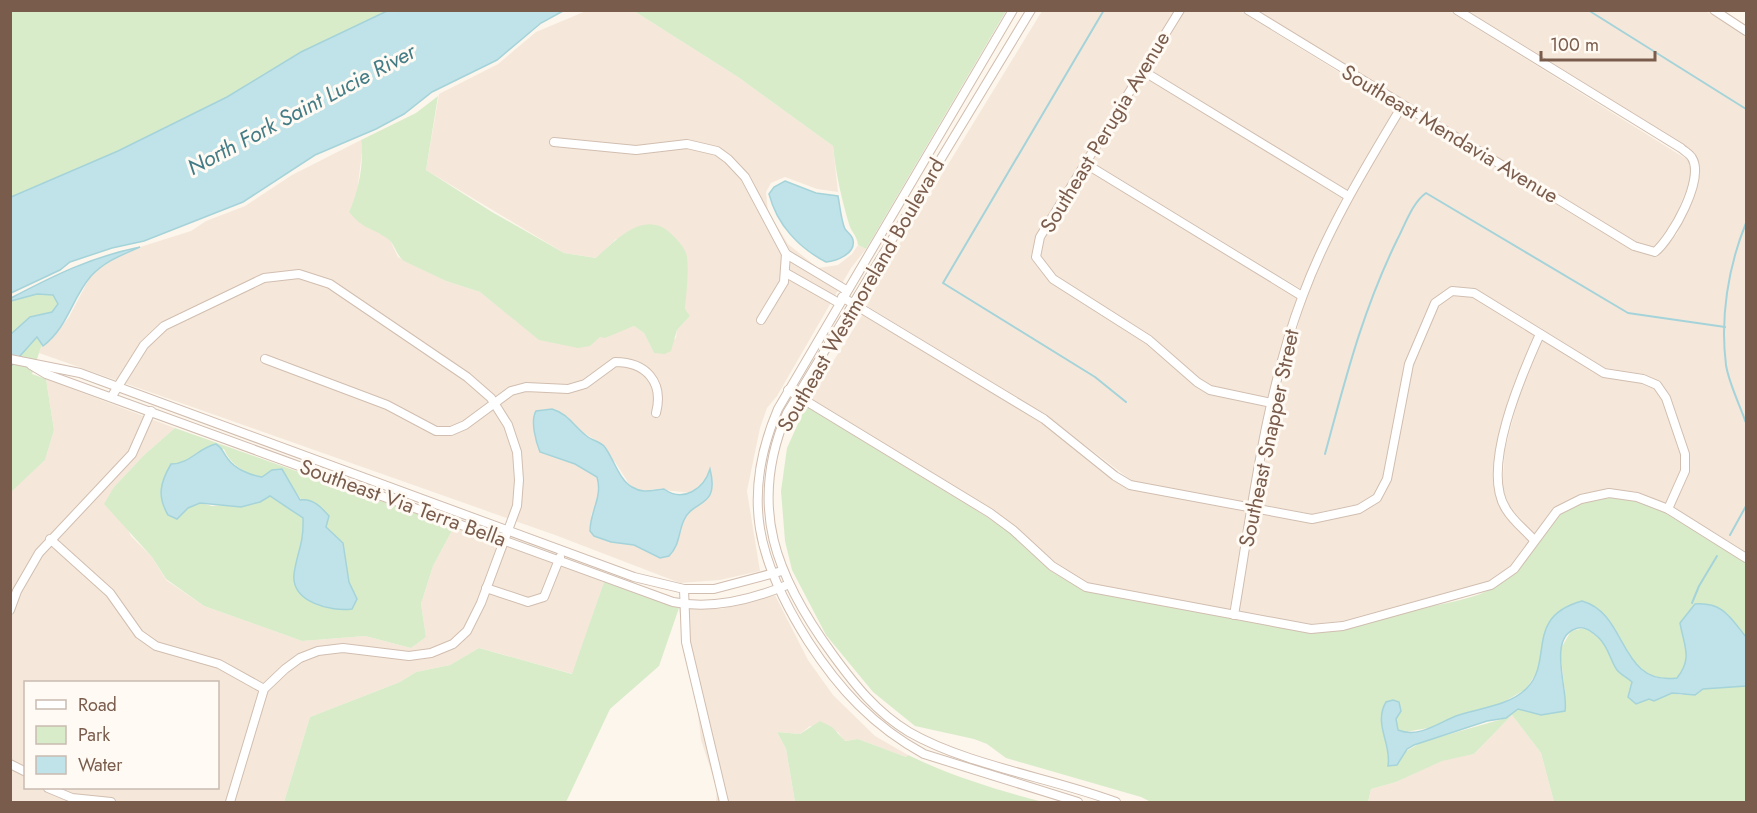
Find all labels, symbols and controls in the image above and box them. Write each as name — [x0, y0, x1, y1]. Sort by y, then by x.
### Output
scale bar — [1541, 24, 1655, 62]
street label: Southeast Perugia Avenue — [1033, 26, 1177, 238]
text: 100 m — [1550, 32, 1599, 58]
water label: North Fork Saint Lucie River — [181, 34, 422, 183]
street label: Southeast Mendavia Avenue — [1336, 57, 1564, 211]
street label: Southeast Westmoreland Boulevard — [770, 152, 952, 438]
street label: Southeast Snapper Street — [1231, 326, 1307, 550]
street label: Southeast Via Terra Bella — [295, 452, 511, 554]
legend — [24, 681, 219, 789]
text: Road — [78, 692, 117, 718]
text: Park — [78, 722, 110, 748]
text: Water — [78, 752, 123, 778]

